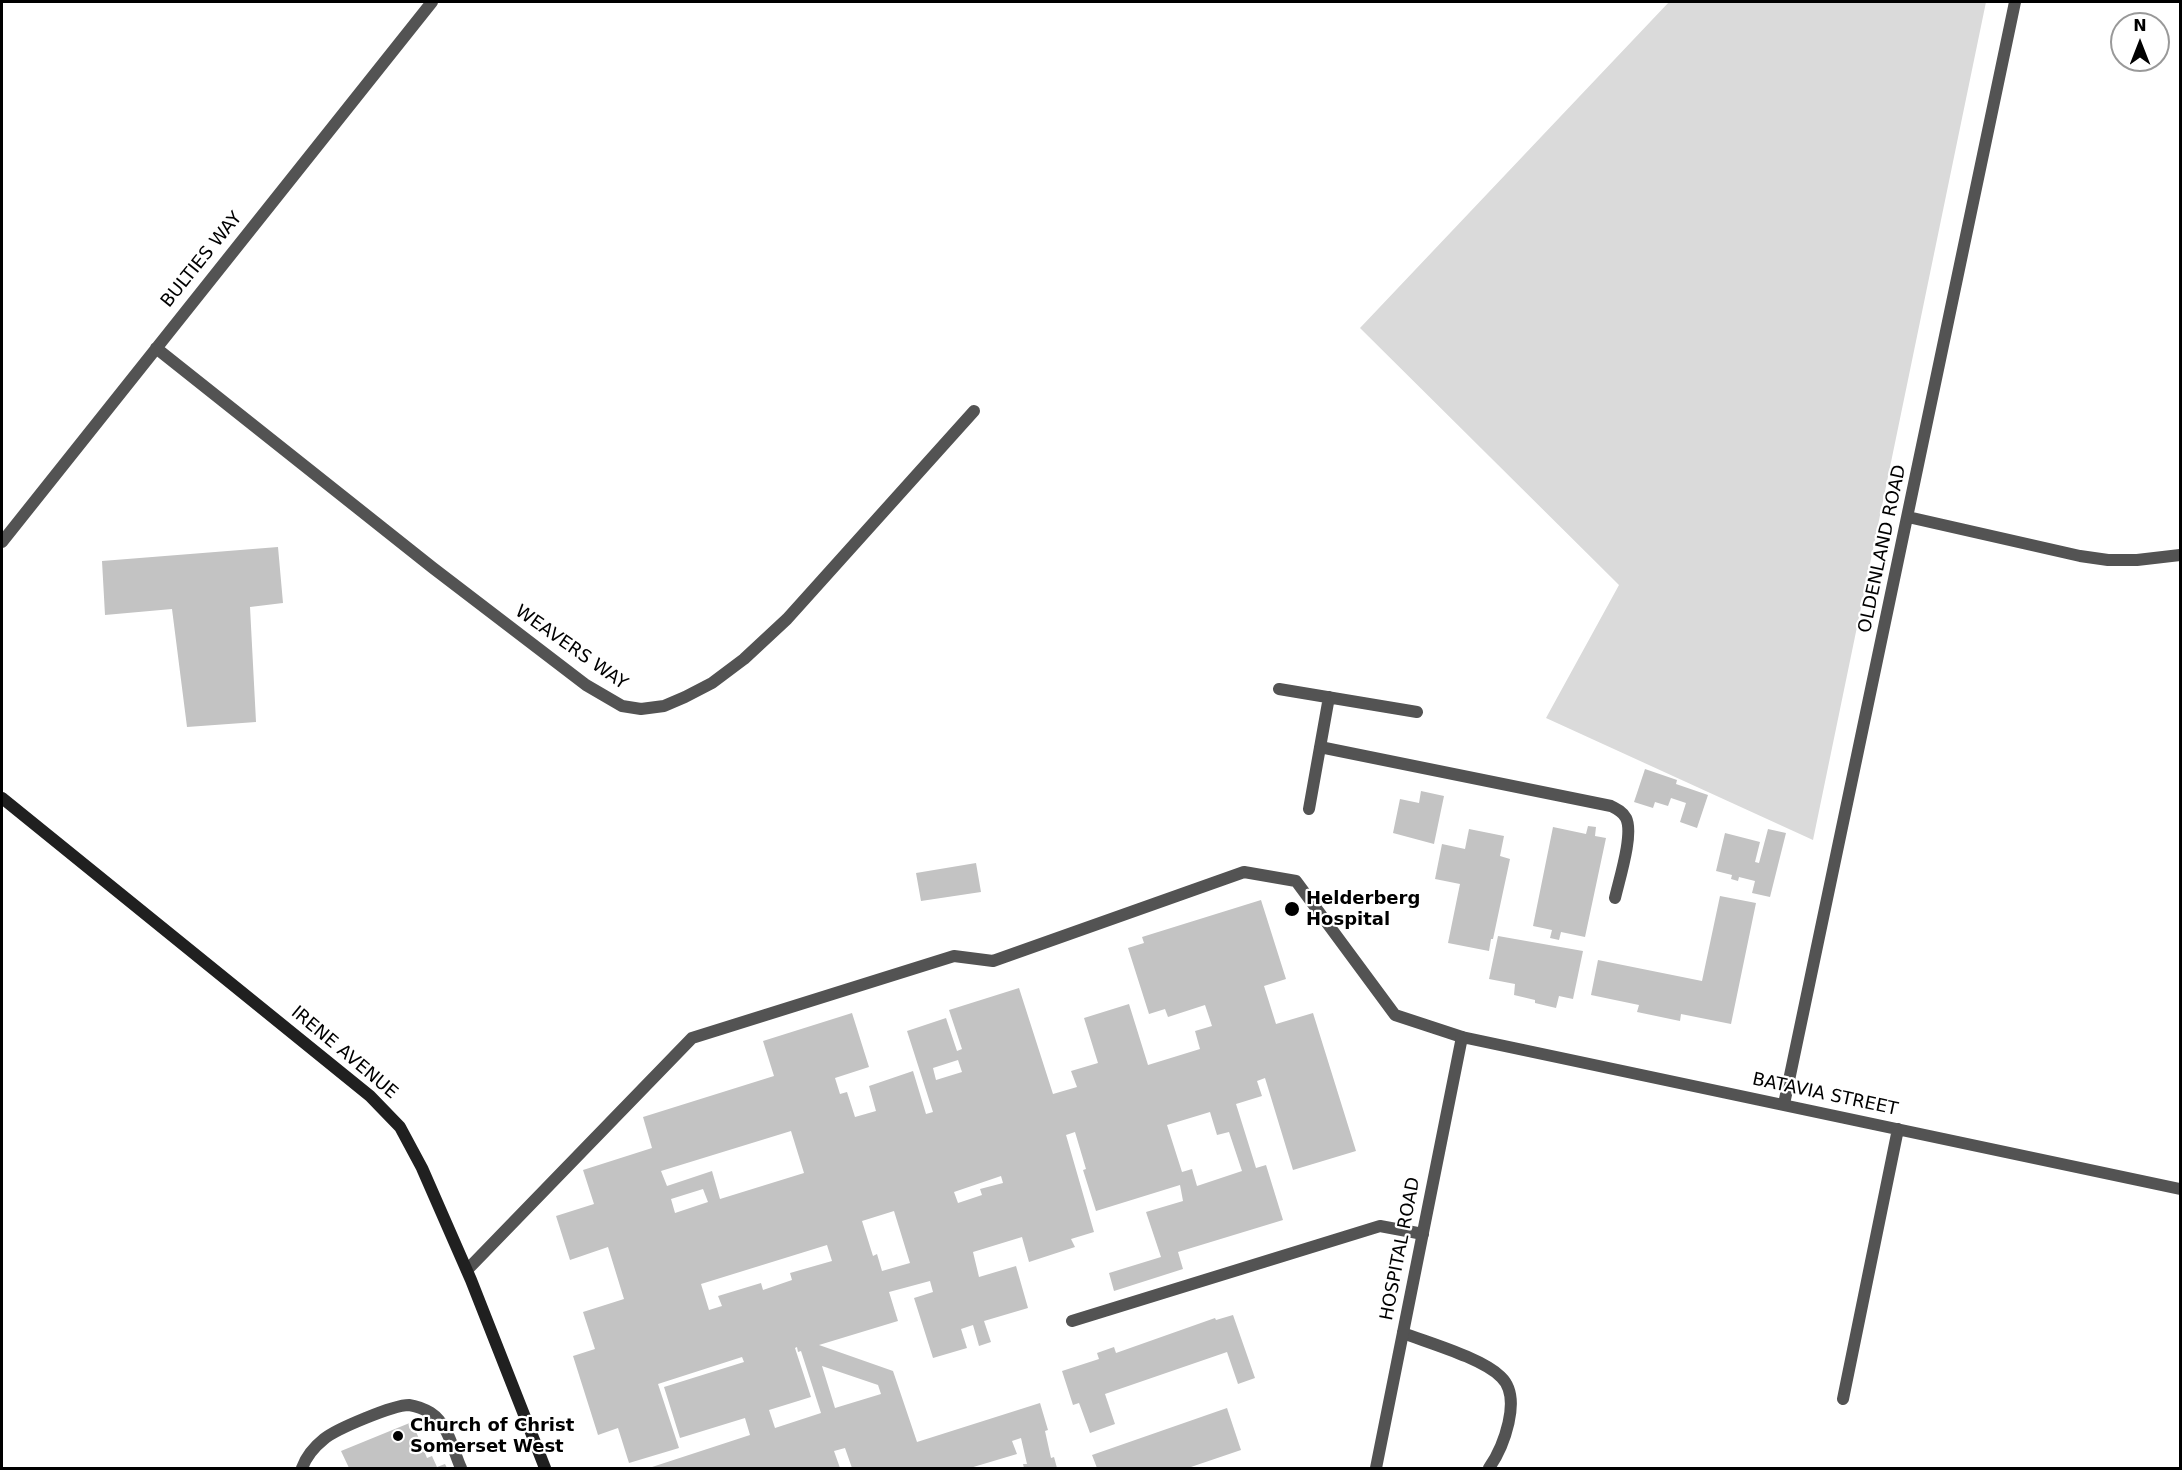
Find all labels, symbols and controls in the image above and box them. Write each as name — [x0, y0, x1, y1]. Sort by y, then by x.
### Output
north arrow — [2110, 12, 2170, 72]
text: N — [2133, 16, 2147, 35]
street label: BULTIES WAY — [157, 208, 247, 312]
street label: OLDENLAND ROAD — [1855, 463, 1911, 635]
street label: WEAVERS WAY — [511, 601, 631, 695]
place label: Helderberg Hospital — [1306, 888, 1420, 930]
marker: Helderberg Hospital — [1283, 900, 1301, 918]
street label: IRENE AVENUE — [286, 1002, 402, 1104]
street label: BATAVIA STREET — [1750, 1069, 1900, 1121]
street label: HOSPITAL ROAD — [1377, 1176, 1425, 1322]
place label: Church of Christ Somerset West — [410, 1415, 574, 1458]
marker: Church of Christ Somerset West — [391, 1429, 405, 1443]

